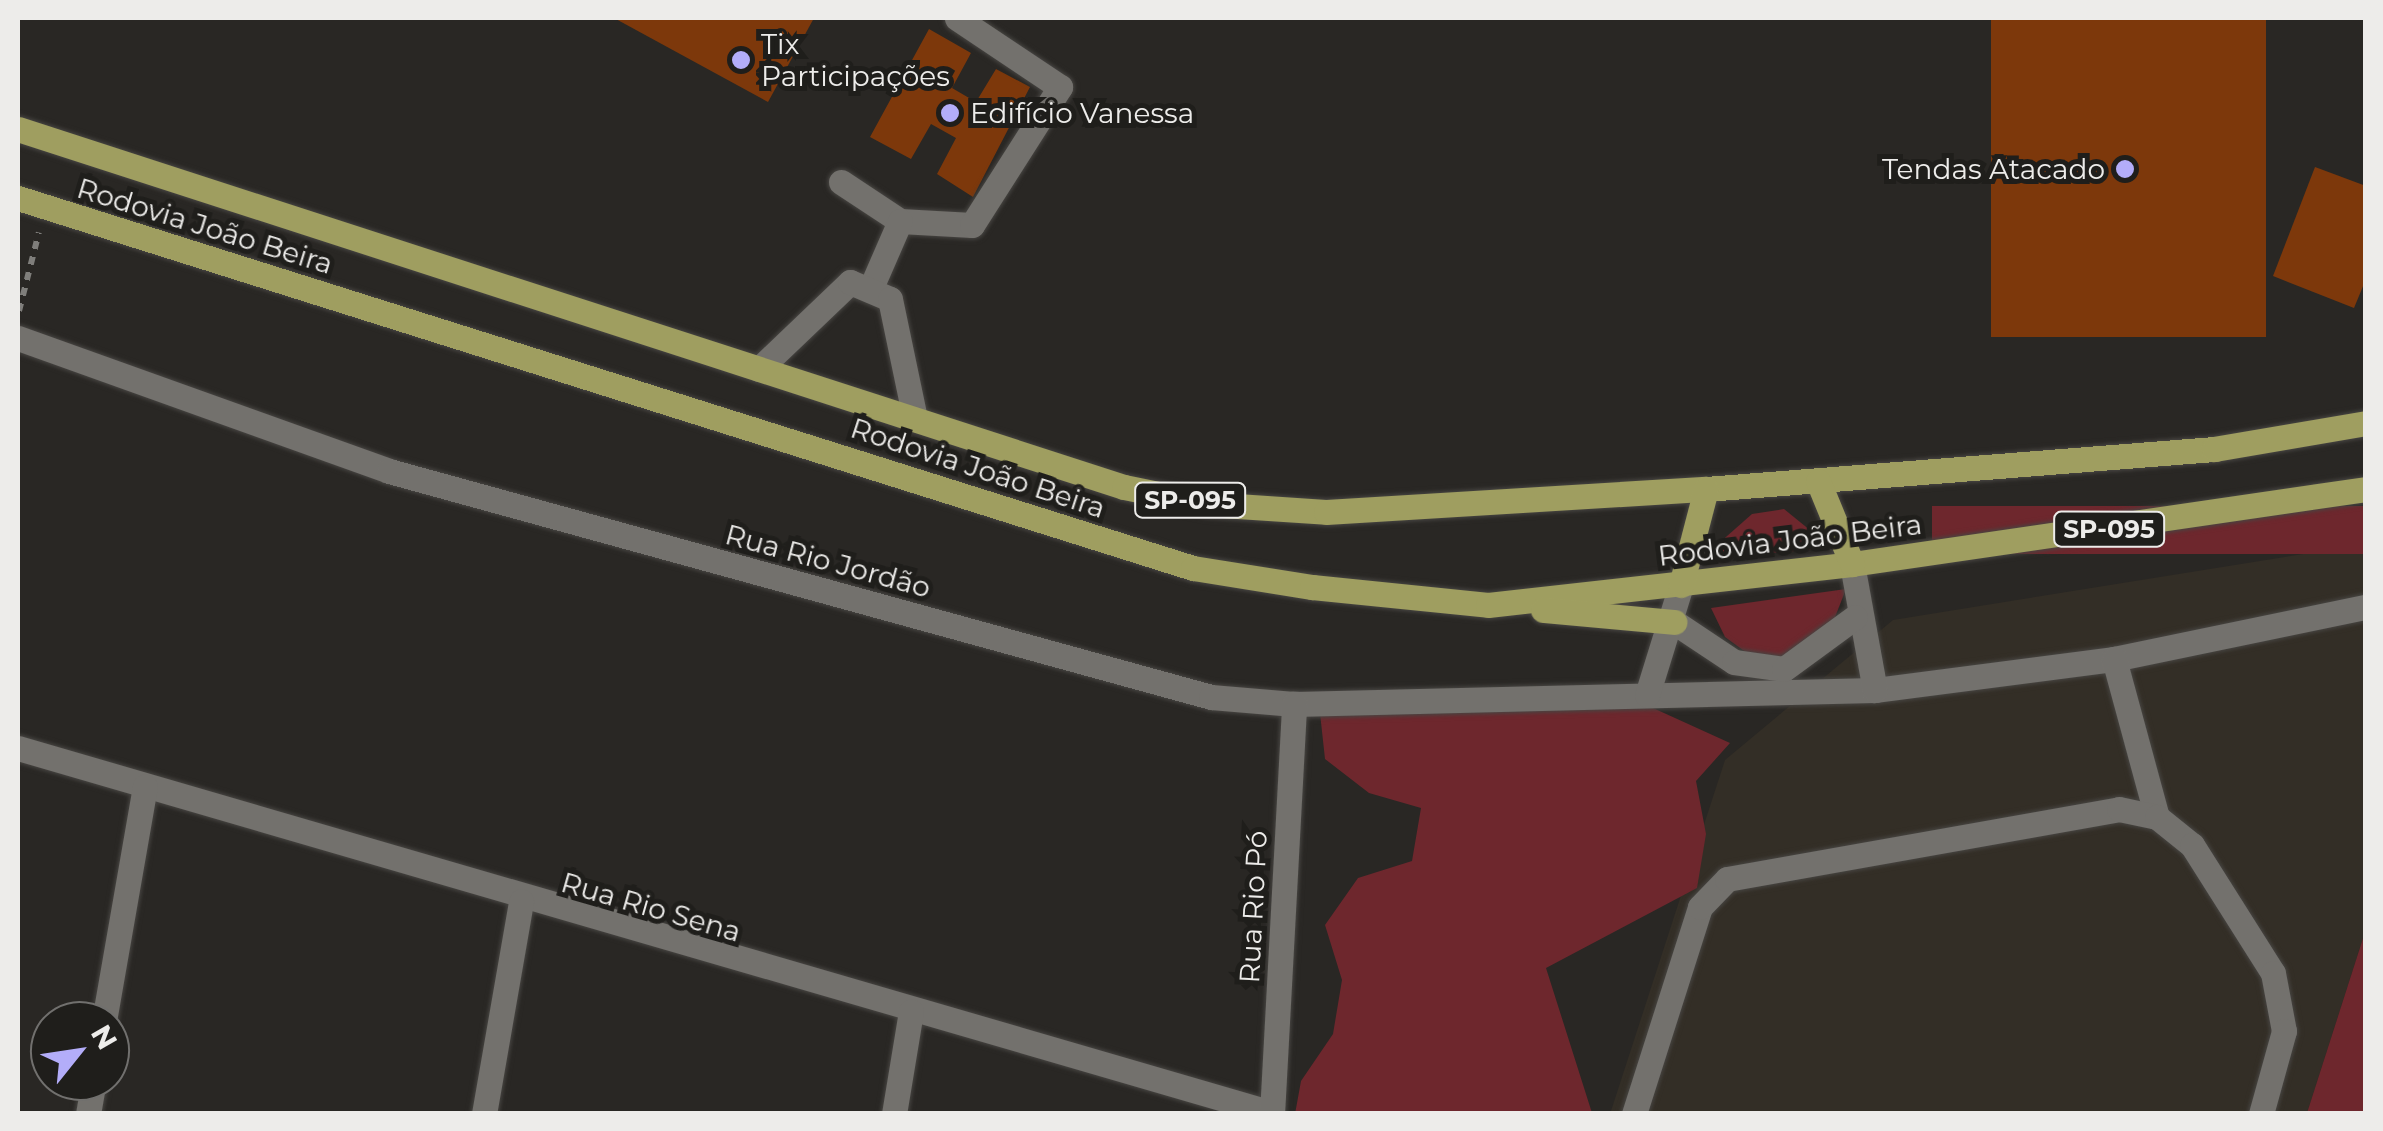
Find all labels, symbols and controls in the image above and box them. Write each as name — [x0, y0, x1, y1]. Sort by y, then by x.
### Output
place label: Tix Participações — [761, 27, 950, 93]
marker: Tix Participações — [730, 49, 752, 71]
place label: Edifício Vanessa — [970, 96, 1194, 130]
marker: Edifício Vanessa — [939, 102, 961, 124]
place label: Tendas Atacado — [1882, 152, 2105, 186]
marker: Tendas Atacado — [2114, 158, 2136, 180]
street label: Rodovia João Beira — [73, 171, 337, 281]
street label: Rodovia João Beira — [847, 411, 1109, 525]
road number: SP-095 — [1132, 480, 1248, 520]
street label: Rodovia João Beira — [1656, 507, 1924, 573]
road number: SP-095 — [2052, 509, 2166, 549]
street label: Rua Rio Jordão — [722, 517, 934, 605]
street label: Rua Rio Pó — [1232, 830, 1274, 984]
street label: Rua Rio Sena — [557, 865, 745, 949]
north arrow — [30, 1001, 130, 1101]
text: N — [84, 1019, 125, 1055]

